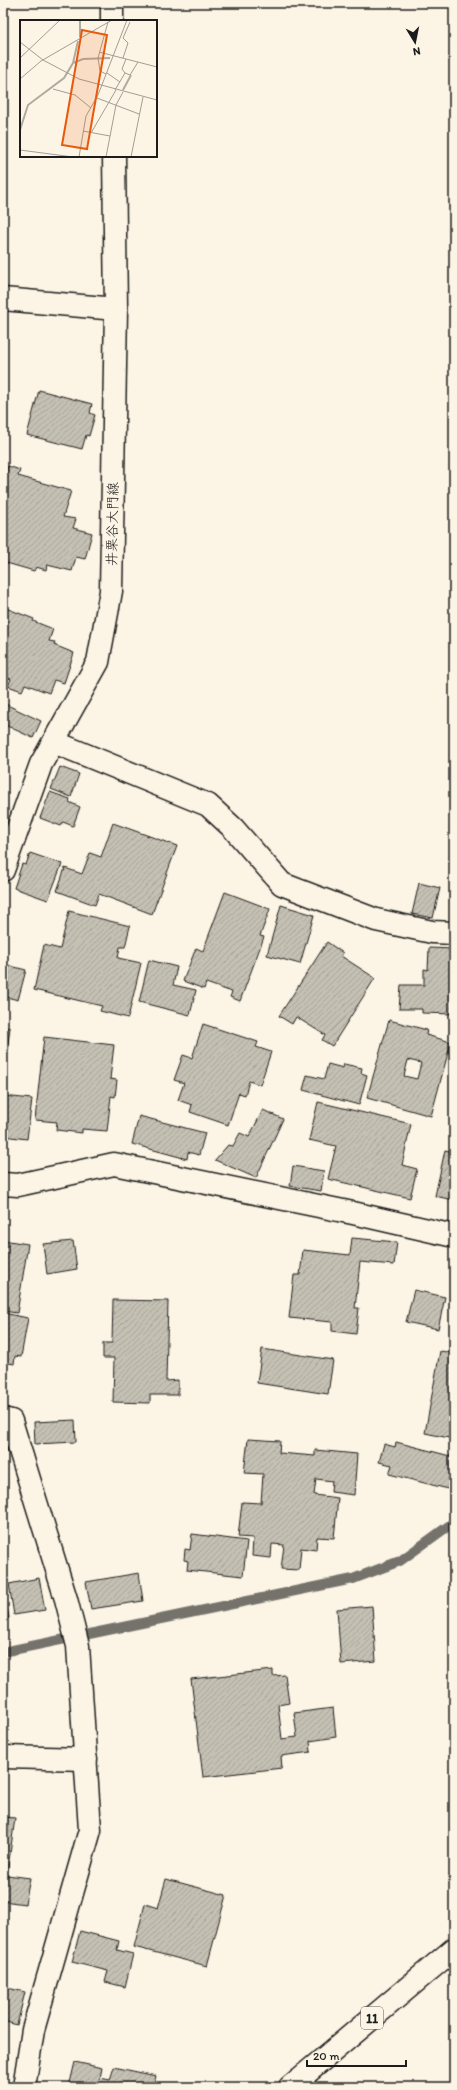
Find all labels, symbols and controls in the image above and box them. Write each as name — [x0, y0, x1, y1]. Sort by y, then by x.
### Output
inset map — [20, 20, 157, 157]
north arrow — [395, 22, 435, 62]
text: N — [412, 44, 421, 58]
street label: 井栗谷大門線 — [103, 482, 122, 566]
road number: 11 — [361, 2007, 383, 2029]
scale bar — [307, 2042, 406, 2068]
text: 20 m — [313, 2049, 340, 2063]

